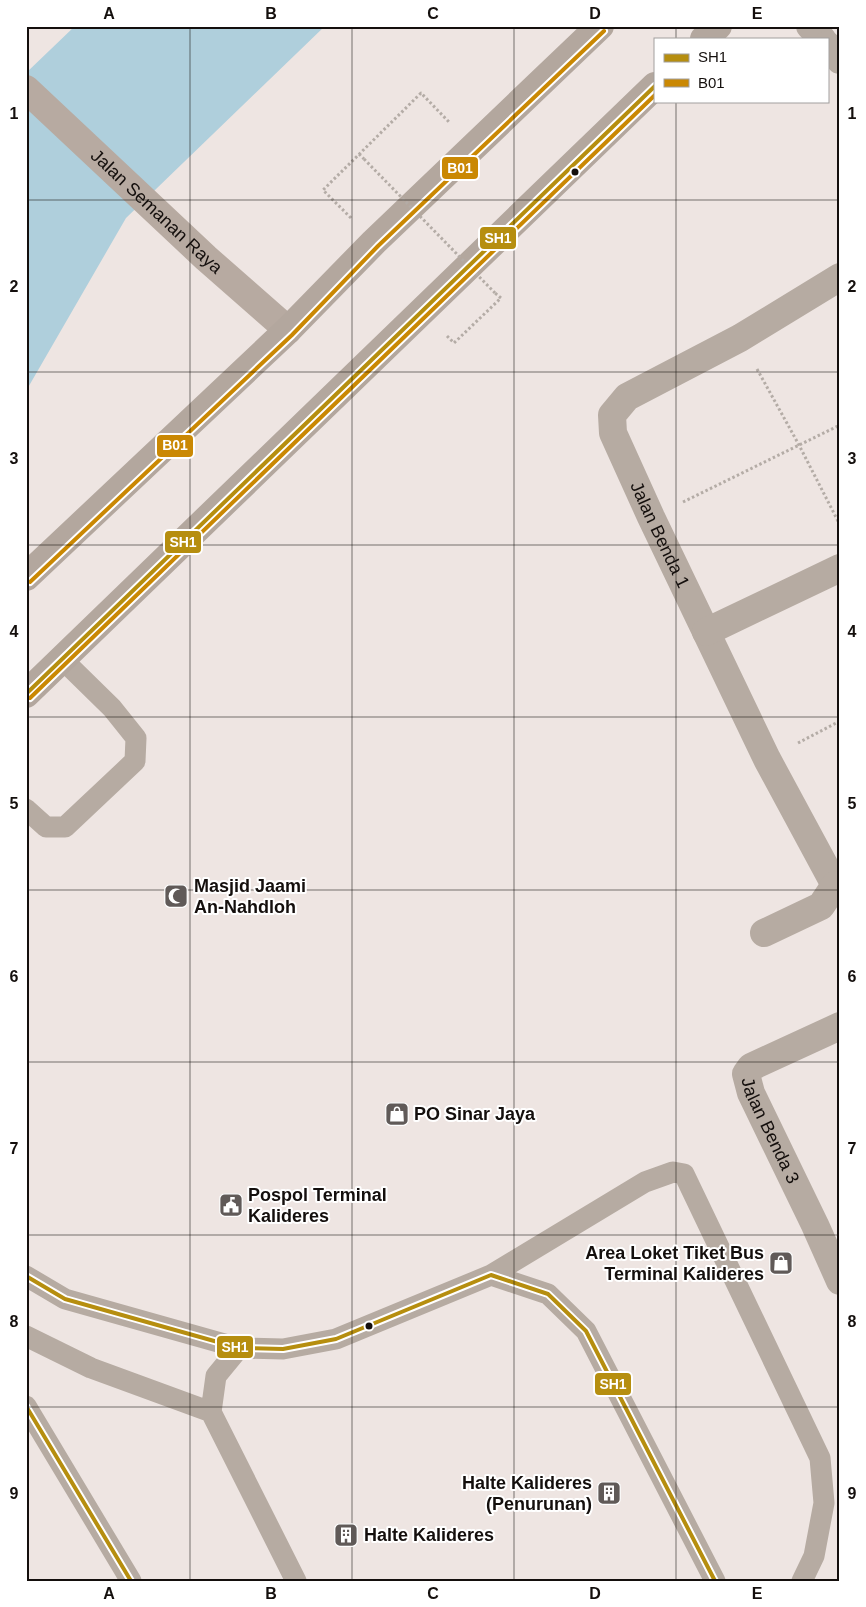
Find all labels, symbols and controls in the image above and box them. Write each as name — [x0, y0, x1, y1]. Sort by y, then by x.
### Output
text: A — [103, 5, 115, 22]
text: B — [265, 5, 277, 22]
text: C — [427, 5, 439, 22]
text: D — [589, 5, 601, 22]
text: E — [752, 5, 763, 22]
legend — [654, 38, 828, 102]
text: SH1 — [698, 48, 727, 65]
text: B01 — [698, 74, 725, 91]
text: 1 — [10, 105, 19, 122]
text: 1 — [848, 105, 857, 122]
street label: Jalan Semanan Raya — [87, 145, 227, 278]
line badge: B01 — [441, 156, 479, 180]
text: B01 — [447, 160, 473, 176]
unlabelled marker — [570, 167, 580, 177]
line badge: SH1 — [479, 226, 517, 250]
text: SH1 — [484, 230, 512, 246]
text: 2 — [10, 278, 19, 295]
text: 2 — [848, 278, 857, 295]
line badge: B01 — [156, 434, 194, 458]
text: B01 — [162, 437, 188, 453]
text: 3 — [10, 450, 19, 467]
text: 3 — [848, 450, 857, 467]
street label: Jalan Benda 1 — [626, 478, 693, 591]
line badge: SH1 — [164, 530, 202, 554]
text: SH1 — [169, 534, 197, 550]
text: 4 — [10, 623, 19, 640]
text: 4 — [848, 623, 857, 640]
text: 5 — [10, 795, 19, 812]
text: 5 — [848, 795, 857, 812]
place label: Masjid Jaami An-Nahdloh — [194, 876, 306, 917]
mosque icon: Masjid Jaami An-Nahdloh — [163, 883, 189, 909]
text: 6 — [10, 968, 19, 985]
text: 6 — [848, 968, 857, 985]
street label: Jalan Benda 3 — [737, 1075, 803, 1187]
shop icon: PO Sinar Jaya — [384, 1101, 410, 1127]
place label: PO Sinar Jaya — [414, 1104, 536, 1124]
text: 7 — [10, 1140, 19, 1157]
text: 7 — [848, 1140, 857, 1157]
place label: Pospol Terminal Kalideres — [248, 1185, 387, 1226]
public building icon: Pospol Terminal Kalideres — [218, 1192, 244, 1218]
place label: Area Loket Tiket Bus Terminal Kalideres — [585, 1243, 764, 1284]
shop icon: Area Loket Tiket Bus Terminal Kalideres — [768, 1250, 794, 1276]
text: 8 — [10, 1313, 19, 1330]
text: 8 — [848, 1313, 857, 1330]
unlabelled marker — [364, 1321, 374, 1331]
line badge: SH1 — [216, 1335, 254, 1359]
text: SH1 — [221, 1339, 249, 1355]
line badge: SH1 — [594, 1372, 632, 1396]
text: SH1 — [599, 1376, 627, 1392]
place label: Halte Kalideres (Penurunan) — [462, 1473, 592, 1514]
building icon: Halte Kalideres (Penurunan) — [596, 1480, 622, 1506]
text: 9 — [10, 1485, 19, 1502]
text: 9 — [848, 1485, 857, 1502]
building icon: Halte Kalideres — [333, 1522, 359, 1548]
place label: Halte Kalideres — [364, 1525, 494, 1545]
text: A — [103, 1585, 115, 1602]
text: B — [265, 1585, 277, 1602]
text: C — [427, 1585, 439, 1602]
text: D — [589, 1585, 601, 1602]
text: E — [752, 1585, 763, 1602]

